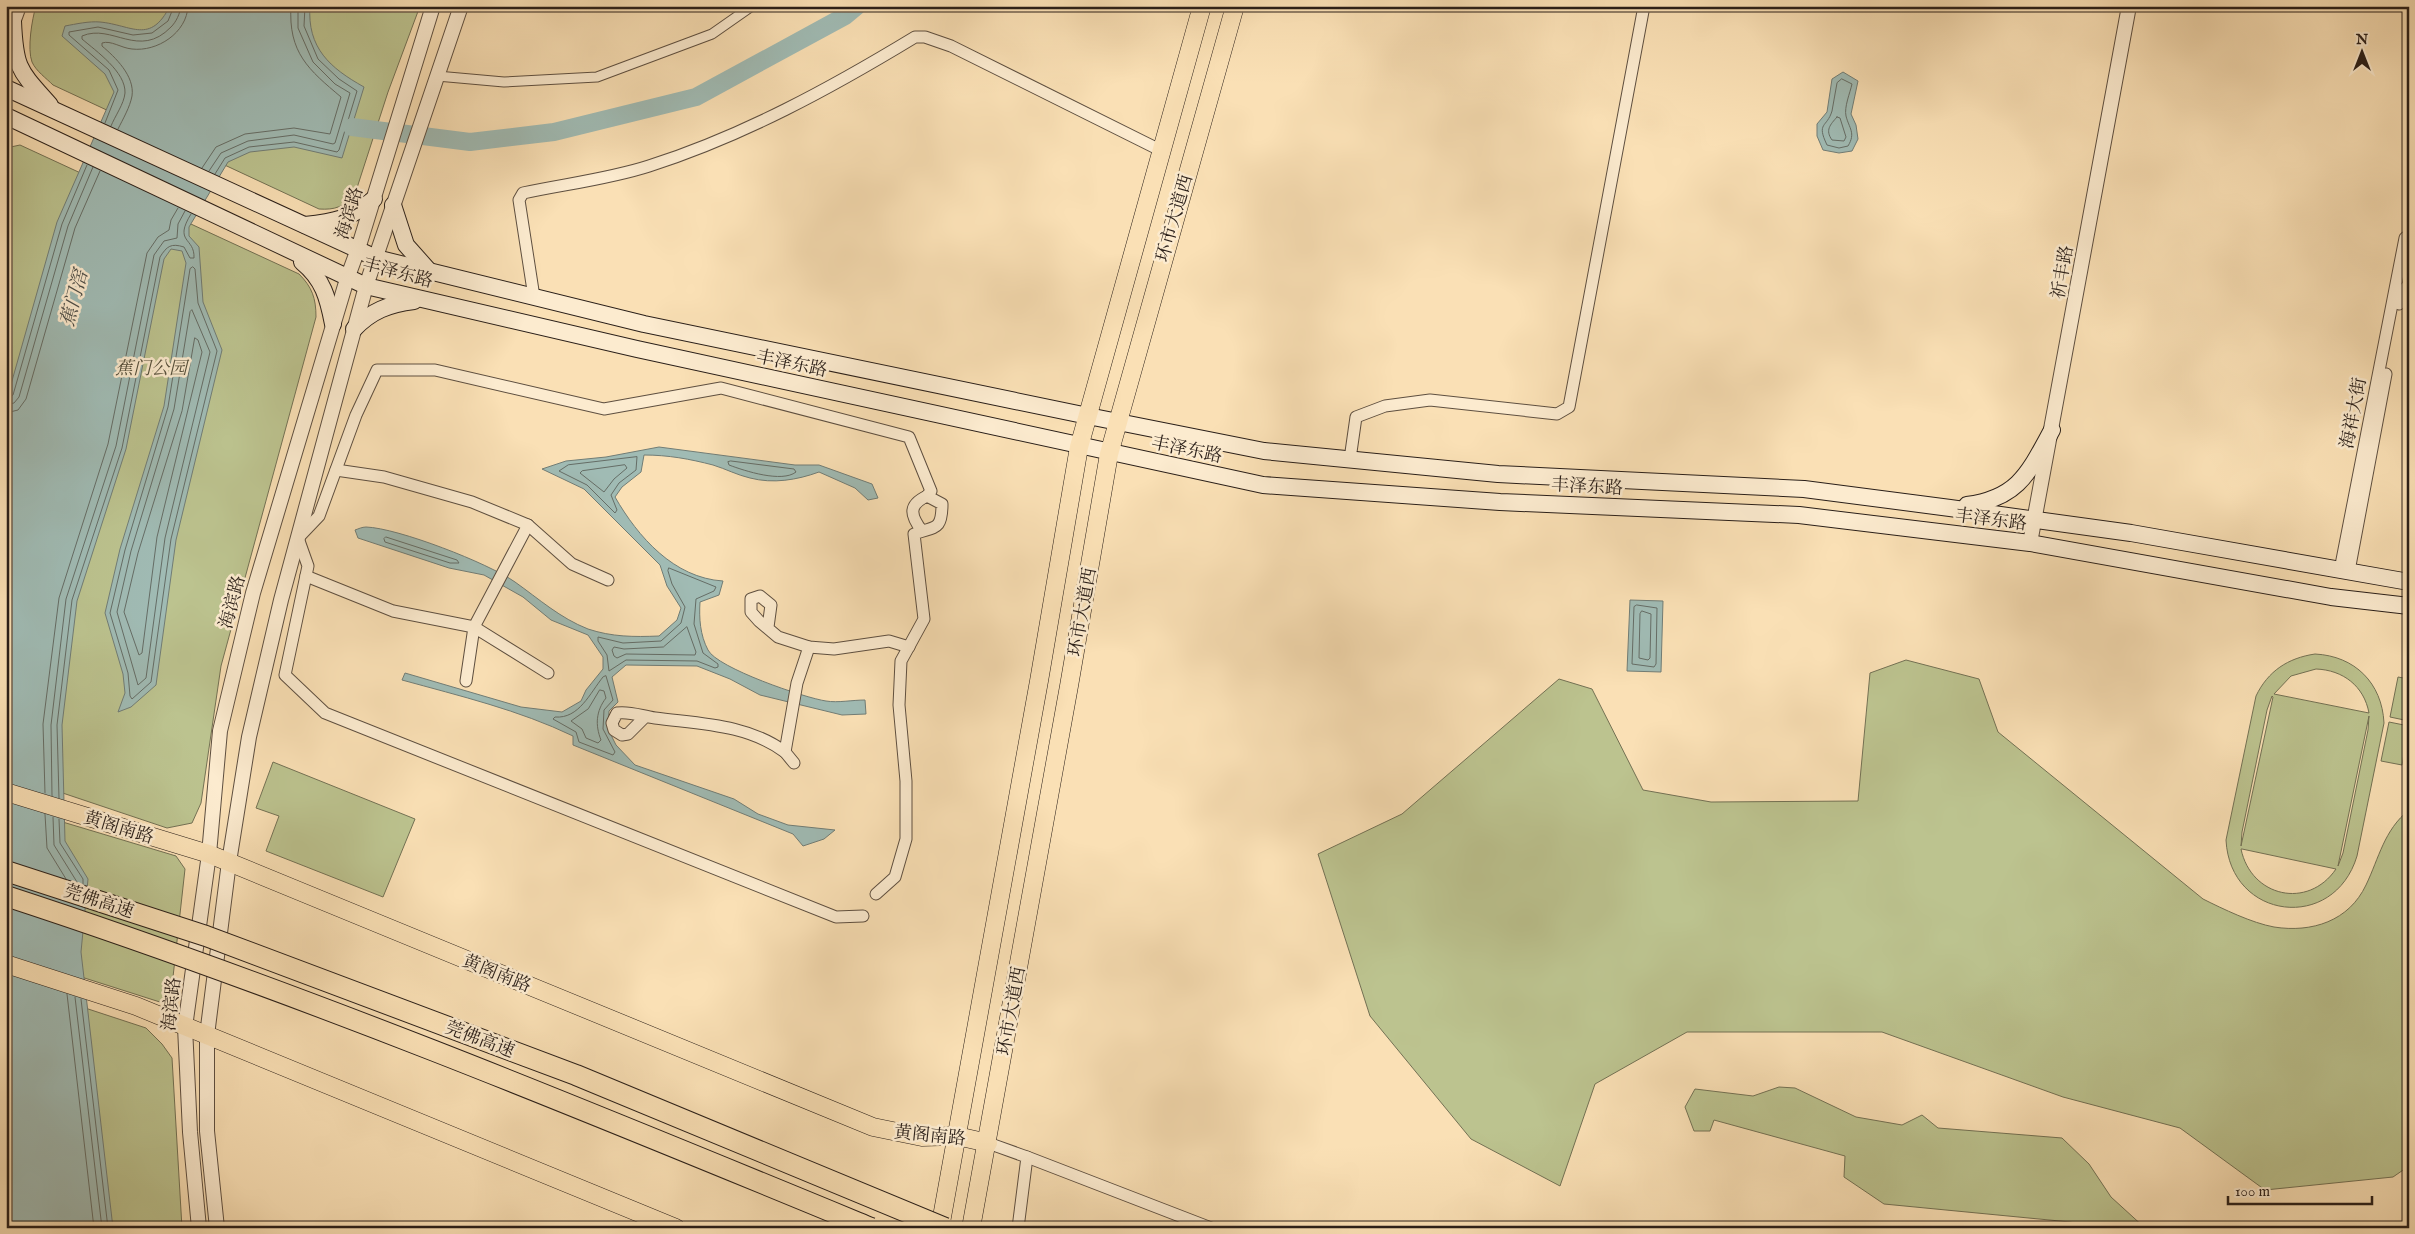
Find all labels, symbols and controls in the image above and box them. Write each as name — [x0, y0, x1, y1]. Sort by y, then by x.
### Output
north arrow — [2338, 28, 2388, 78]
text: N — [2355, 31, 2368, 49]
street label: 环市大道西 — [1152, 172, 1199, 265]
street label: 海滨路 — [332, 184, 369, 243]
street label: 祈丰路 — [2047, 244, 2079, 301]
street label: 丰泽东路 — [360, 253, 435, 294]
water label: 蕉门滘 — [56, 265, 95, 329]
street label: 丰泽东路 — [754, 346, 829, 383]
park label: 蕉门公园 — [115, 358, 190, 381]
street label: 海祥大街 — [2336, 376, 2373, 451]
street label: 丰泽东路 — [1149, 432, 1224, 469]
street label: 丰泽东路 — [1550, 474, 1623, 501]
street label: 丰泽东路 — [1954, 505, 2028, 536]
street label: 环市大道西 — [1064, 566, 1103, 659]
street label: 海滨路 — [215, 573, 252, 631]
street label: 黄阁南路 — [81, 807, 156, 850]
street label: 莞佛高速 — [61, 880, 136, 924]
street label: 黄阁南路 — [459, 950, 534, 999]
street label: 环市大道西 — [993, 965, 1032, 1058]
street label: 海滨路 — [158, 976, 187, 1032]
street label: 莞佛高速 — [442, 1017, 517, 1064]
street label: 黄阁南路 — [893, 1121, 967, 1152]
scale bar — [2228, 1174, 2371, 1206]
text: 100 m — [2235, 1182, 2271, 1201]

